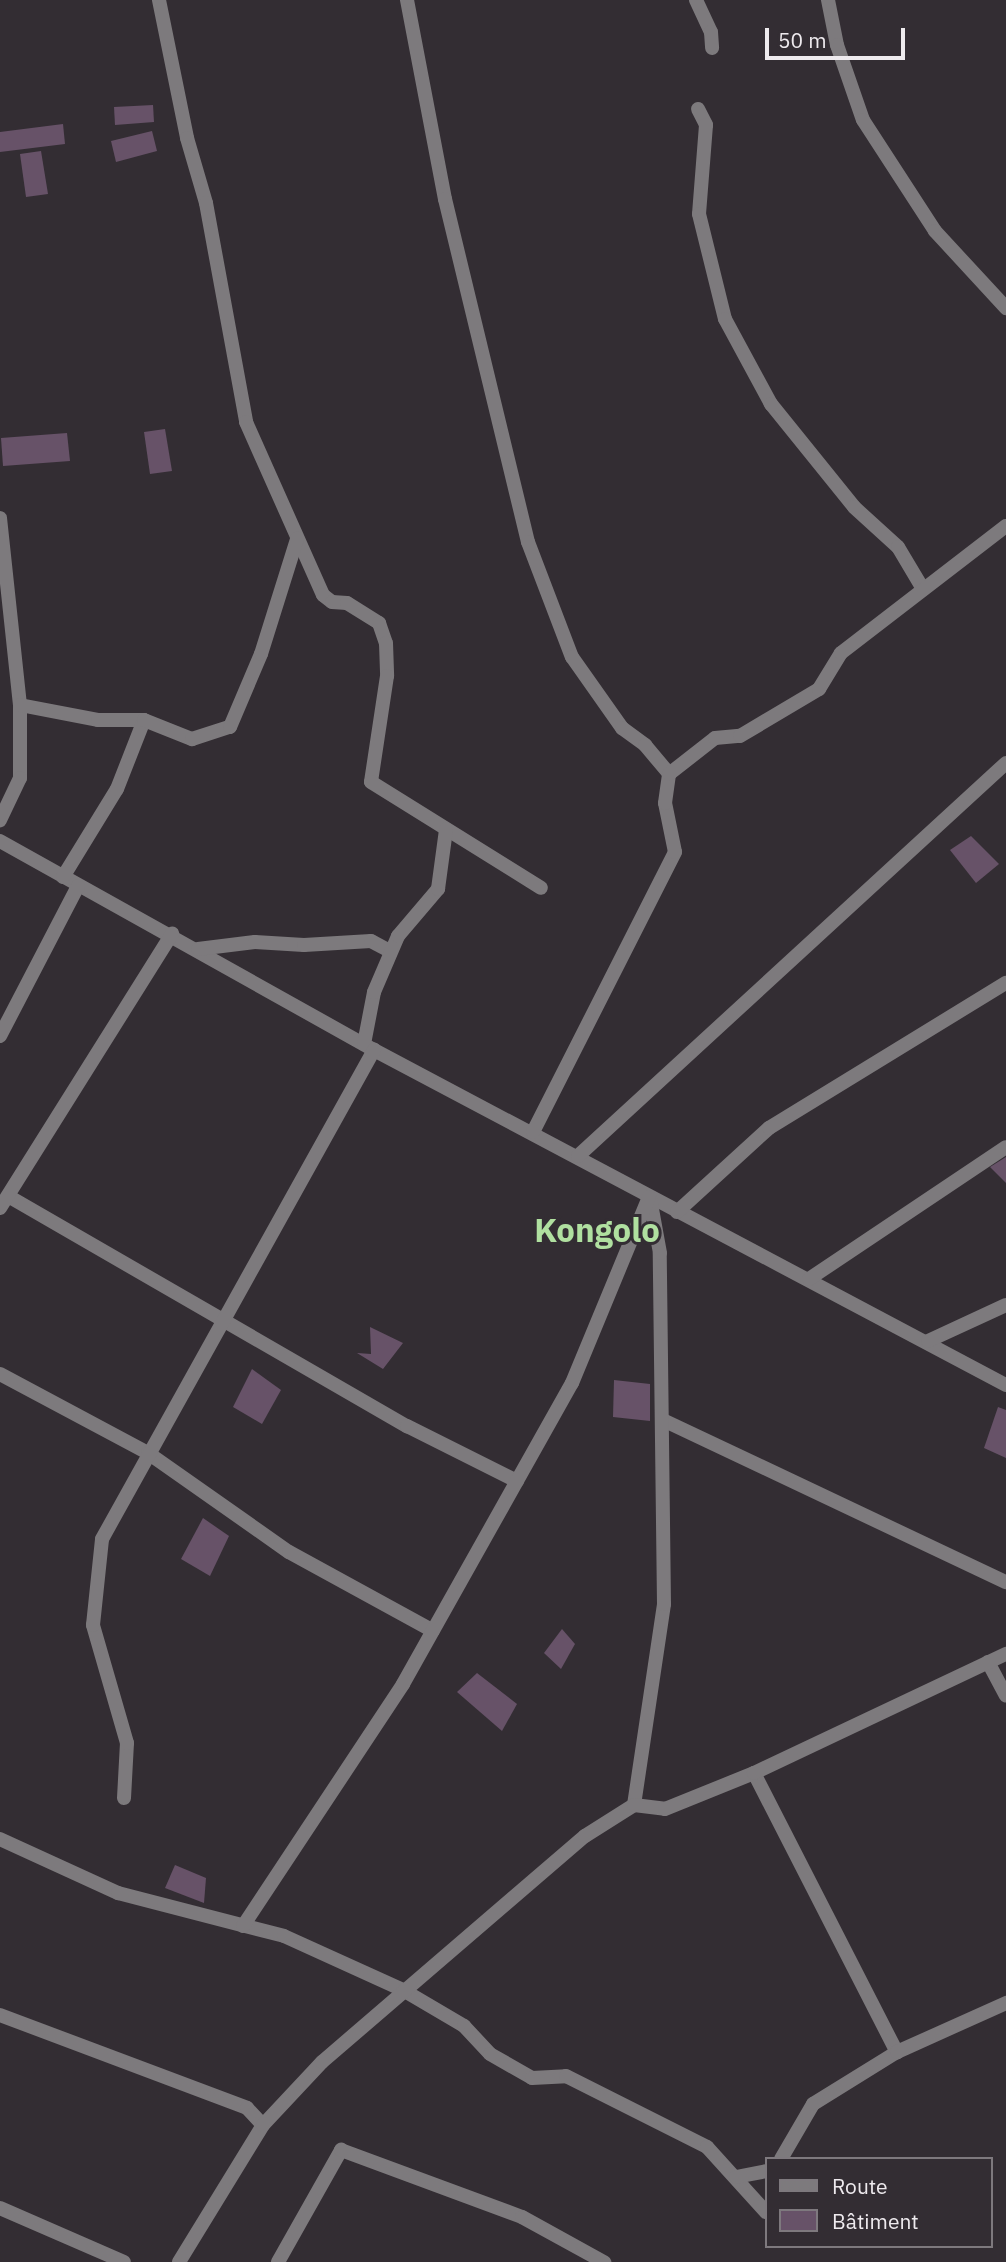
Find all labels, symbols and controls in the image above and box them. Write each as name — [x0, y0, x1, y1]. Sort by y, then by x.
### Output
scale bar — [768, 14, 908, 58]
text: 50 m — [778, 26, 827, 54]
district label: Kongolo — [534, 1210, 660, 1250]
legend — [764, 2157, 992, 2248]
text: Route — [832, 2172, 888, 2200]
text: Bâtiment — [832, 2207, 919, 2235]

